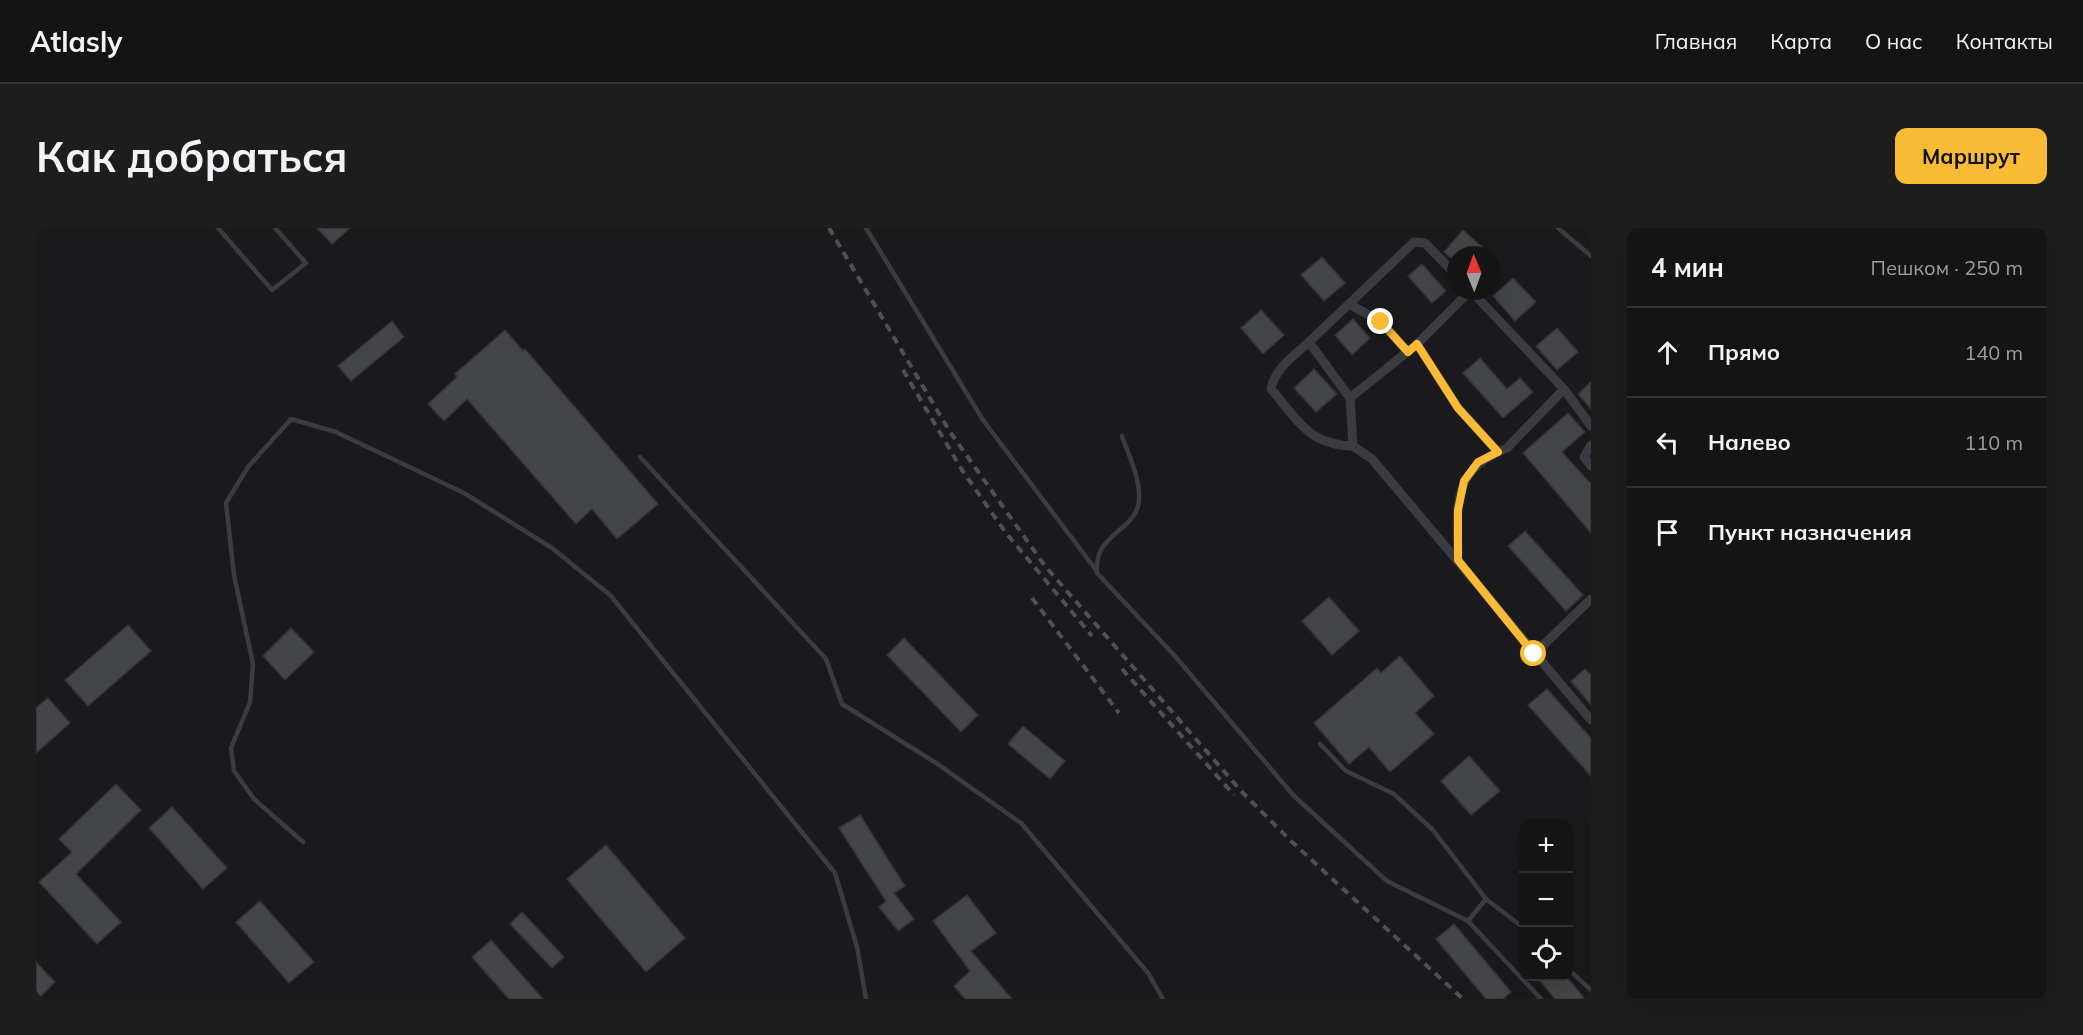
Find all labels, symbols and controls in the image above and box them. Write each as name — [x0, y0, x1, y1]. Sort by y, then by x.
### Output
text: Atlasly — [30, 24, 122, 59]
text: Главная — [1655, 28, 1737, 54]
text: Карта — [1770, 28, 1832, 54]
text: О нас — [1865, 28, 1923, 54]
text: Контакты — [1956, 28, 2053, 54]
button: Маршрут — [1895, 128, 2047, 184]
text: Как добраться — [36, 130, 348, 183]
north arrow — [1447, 246, 1501, 300]
text: 4 мин — [1651, 251, 1724, 284]
text: Пешком · 250 m — [1871, 255, 2023, 280]
route end — [1367, 308, 1393, 334]
icon: ahead — [1651, 336, 1684, 369]
text: Прямо — [1708, 338, 1780, 366]
text: 140 m — [1964, 340, 2023, 365]
icon: left — [1651, 426, 1684, 459]
text: Налево — [1708, 428, 1791, 456]
text: 110 m — [1964, 430, 2023, 455]
icon: arrive — [1651, 516, 1684, 549]
text: Пункт назначения — [1708, 518, 1912, 546]
route start — [1520, 640, 1546, 666]
map controls — [1519, 819, 1573, 981]
button: + — [1519, 819, 1573, 873]
button: − — [1519, 873, 1573, 927]
button: locate — [1519, 927, 1573, 981]

